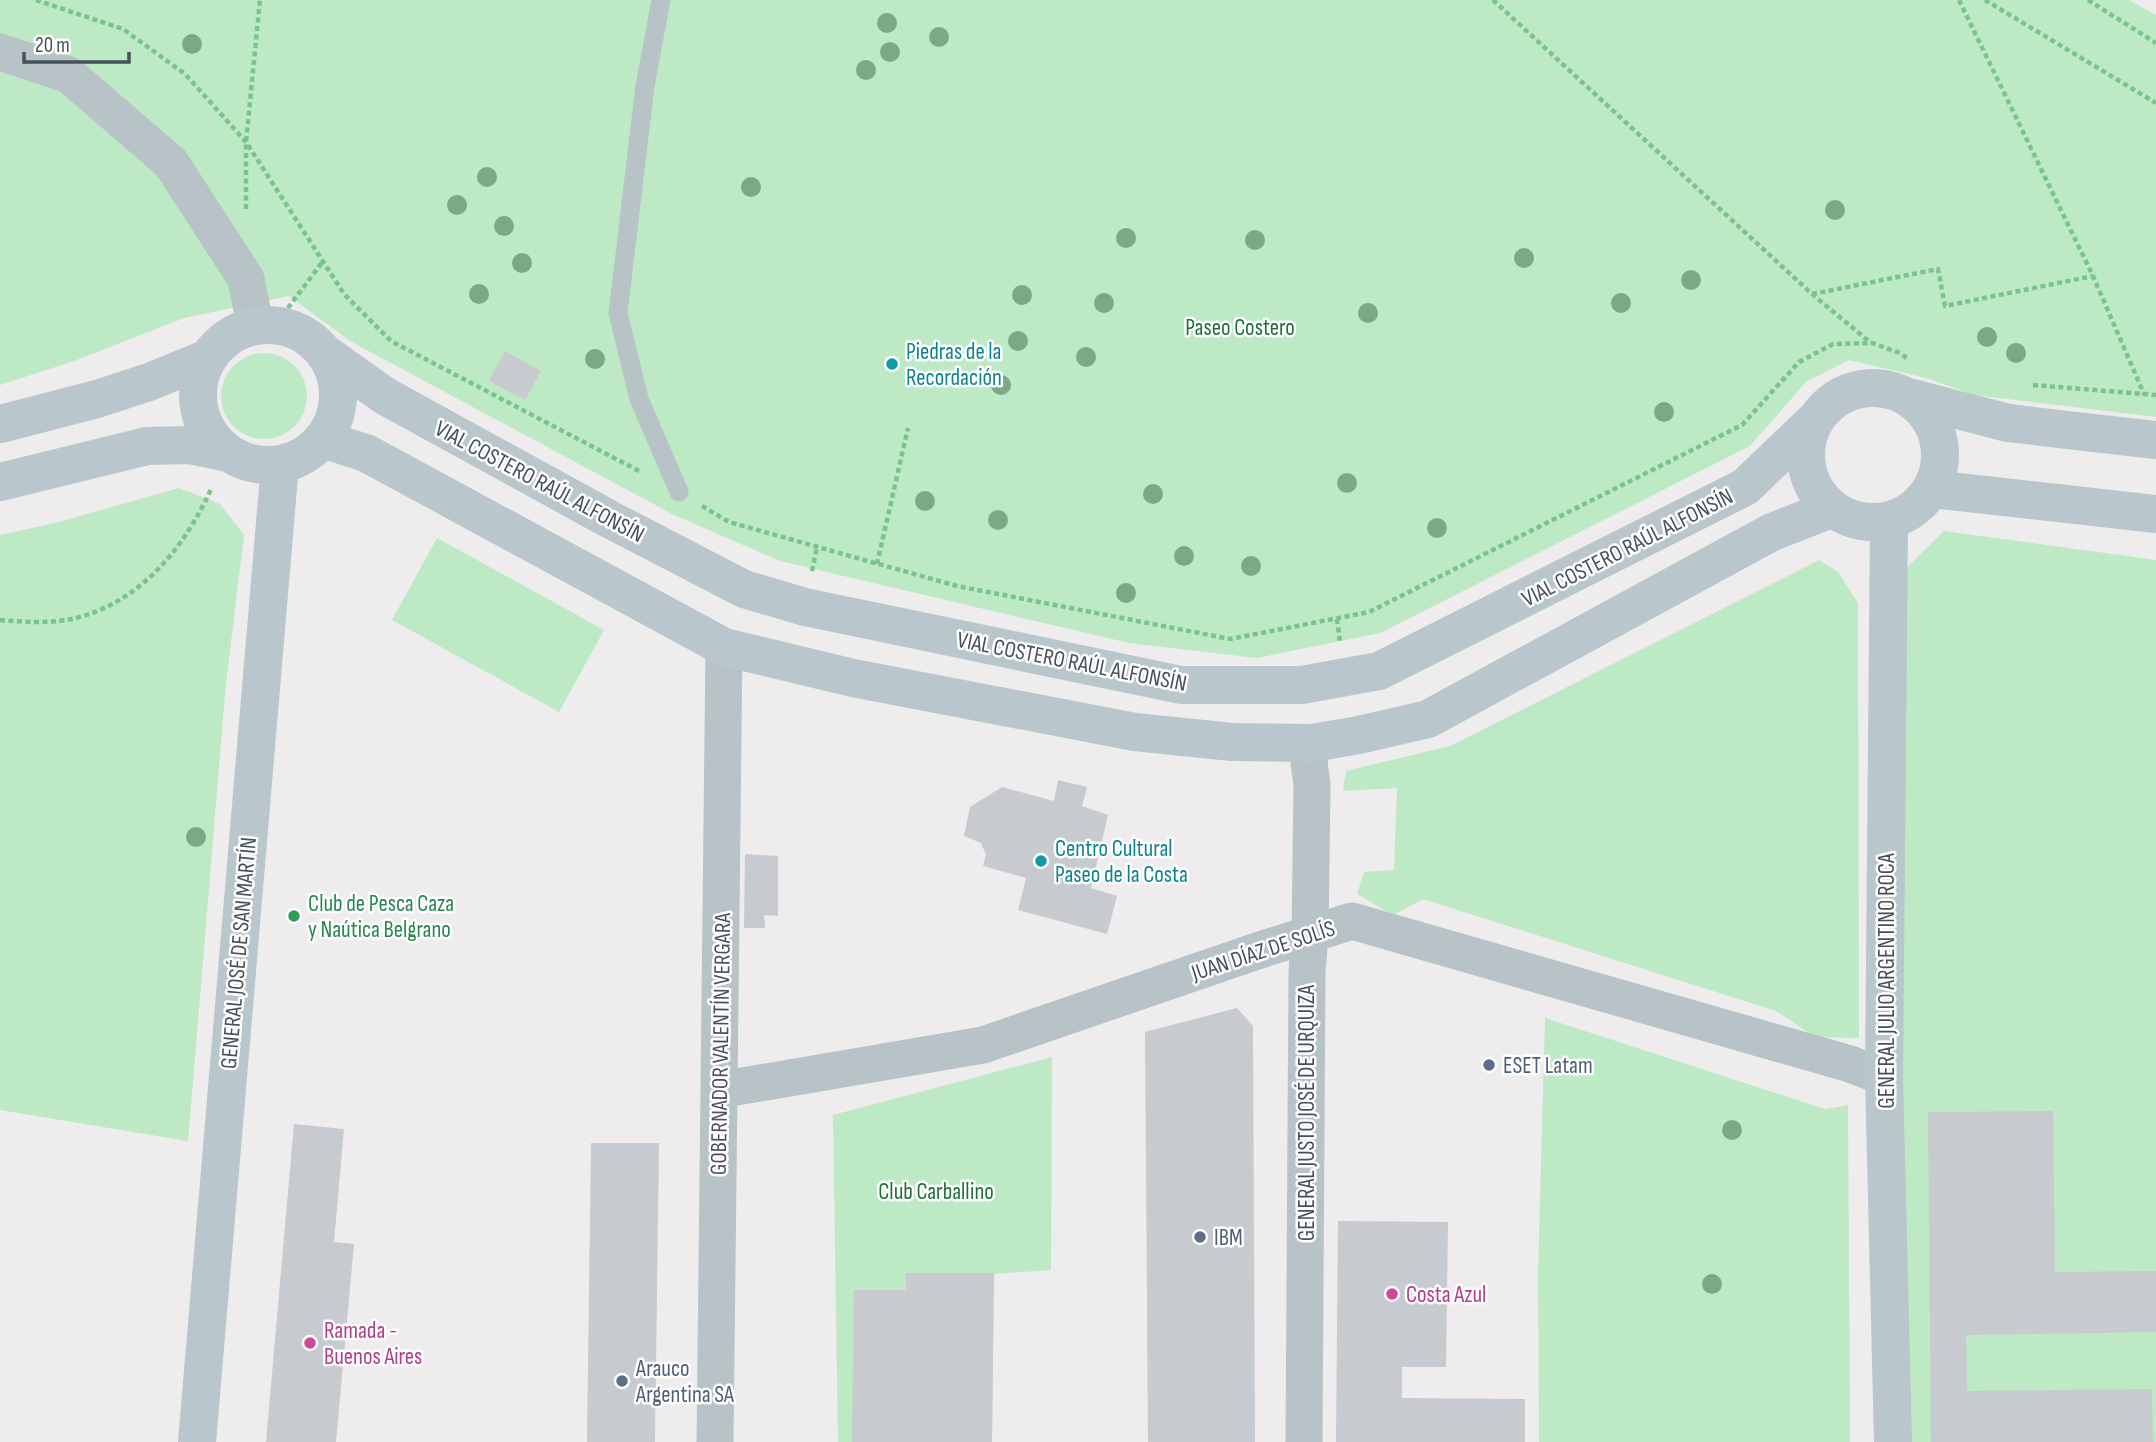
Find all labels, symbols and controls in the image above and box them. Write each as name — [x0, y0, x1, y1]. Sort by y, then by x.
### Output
scale bar — [24, 21, 130, 65]
text: 20 m — [35, 33, 70, 58]
park label: Paseo Costero — [1185, 314, 1295, 342]
place label: Piedras de la Recordación — [906, 338, 1002, 392]
marker: Piedras de la Recordación — [884, 356, 900, 372]
street label: VIAL COSTERO RAÚL ALFONSÍN — [430, 415, 649, 549]
street label: VIAL COSTERO RAÚL ALFONSÍN — [1517, 482, 1738, 613]
street label: VIAL COSTERO RAÚL ALFONSÍN — [955, 626, 1189, 698]
place label: Centro Cultural Paseo de la Costa — [1055, 835, 1188, 889]
street label: GENERAL JOSÉ DE SAN MARTÍN — [215, 836, 263, 1070]
marker: Centro Cultural Paseo de la Costa — [1033, 853, 1049, 869]
street label: GENERAL JULIO ARGENTINO ROCA — [1873, 853, 1901, 1109]
place label: Club de Pesca Caza y Naútica Belgrano — [308, 890, 454, 944]
marker: Club de Pesca Caza y Naútica Belgrano — [286, 908, 302, 924]
street label: GOBERNADOR VALENTÍN VERGARA — [705, 913, 737, 1175]
street label: JUAN DÍAZ DE SOLÍS — [1187, 915, 1339, 988]
street label: GENERAL JUSTO JOSÉ DE URQUIZA — [1293, 985, 1321, 1241]
place label: ESET Latam — [1503, 1052, 1593, 1080]
marker: ESET Latam — [1481, 1057, 1497, 1073]
park label: Club Carballino — [878, 1178, 994, 1206]
place label: IBM — [1214, 1224, 1243, 1252]
marker: IBM — [1192, 1229, 1208, 1245]
place label: Costa Azul — [1406, 1281, 1486, 1309]
marker: Costa Azul — [1384, 1286, 1400, 1302]
place label: Ramada - Buenos Aires — [324, 1317, 422, 1371]
marker: Ramada - Buenos Aires — [302, 1335, 318, 1351]
place label: Arauco Argentina SA — [635, 1355, 734, 1409]
marker: Arauco Argentina SA — [614, 1373, 630, 1389]

